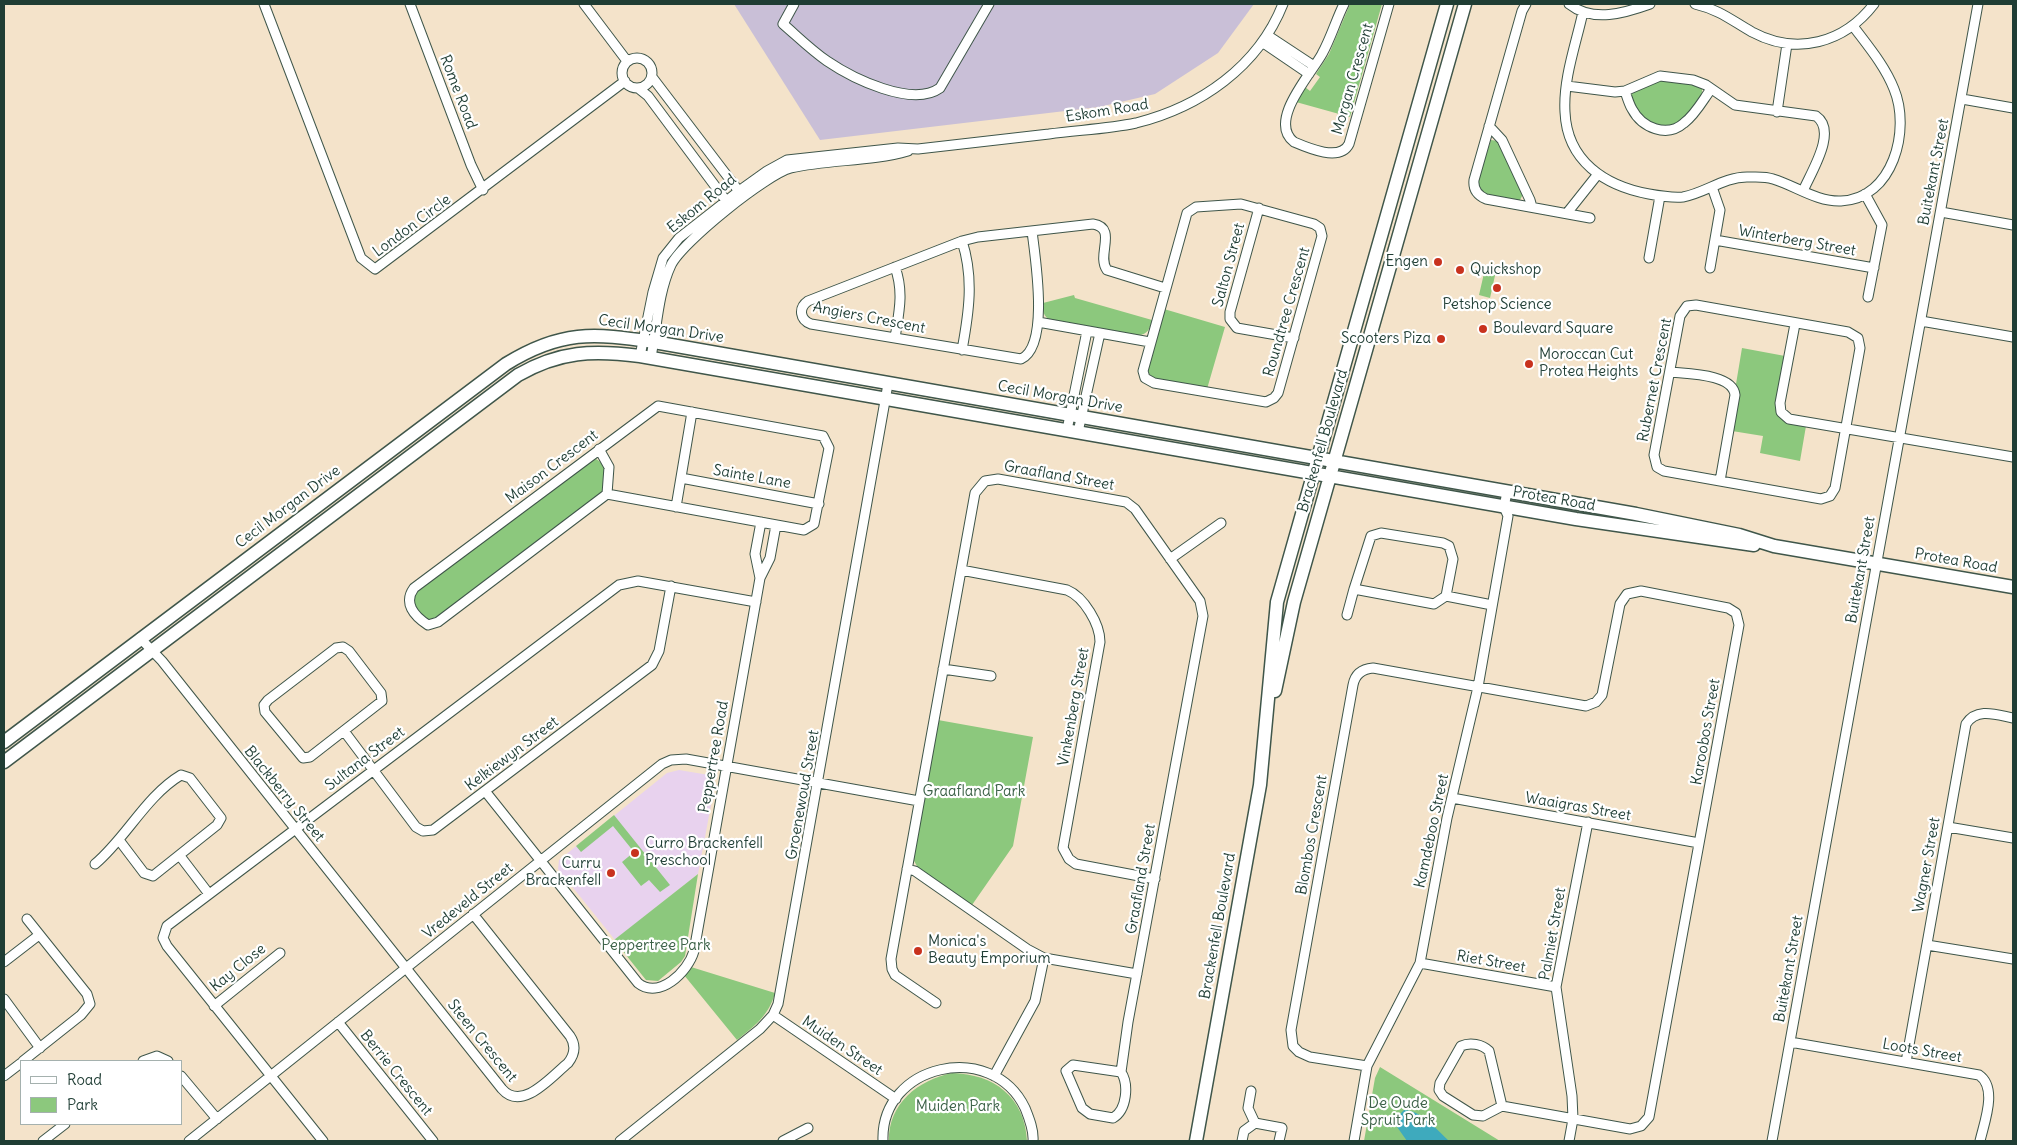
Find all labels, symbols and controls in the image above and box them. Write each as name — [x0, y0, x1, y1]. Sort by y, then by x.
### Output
street label: Morgan Crescent — [1328, 21, 1378, 137]
street label: Rome Road — [436, 52, 480, 132]
street label: Eskom Road — [1064, 96, 1150, 126]
street label: Buitekant Street — [1915, 117, 1953, 227]
street label: Eskom Road — [664, 171, 740, 237]
street label: London Circle — [369, 191, 455, 261]
street label: Salton Street — [1209, 221, 1249, 309]
street label: Winterberg Street — [1737, 222, 1857, 260]
street label: Roundtree Crescent — [1260, 245, 1314, 379]
place label: Engen — [1385, 253, 1428, 271]
marker: Engen — [1432, 256, 1444, 268]
place label: Quickshop — [1470, 261, 1541, 279]
marker: Quickshop — [1454, 264, 1466, 276]
marker: Petshop Science — [1491, 282, 1503, 294]
place label: Petshop Science — [1442, 296, 1552, 314]
street label: Angiers Crescent — [811, 298, 927, 338]
street label: Cecil Morgan Drive — [597, 311, 725, 347]
street label: Rubernet Crescent — [1634, 317, 1676, 443]
place label: Boulevard Square — [1493, 320, 1613, 338]
marker: Boulevard Square — [1477, 323, 1489, 335]
place label: Scooters Piza — [1341, 330, 1431, 348]
marker: Scooters Piza — [1435, 333, 1447, 345]
place label: Moroccan Cut Protea Heights — [1539, 346, 1638, 381]
marker: Moroccan Cut Protea Heights — [1523, 358, 1535, 370]
street label: Brackenfell Boulevard — [1294, 367, 1352, 515]
street label: Cecil Morgan Drive — [996, 377, 1124, 417]
street label: Maison Crescent — [502, 426, 602, 508]
street label: Graafland Street — [1002, 457, 1116, 495]
street label: Sainte Lane — [712, 461, 792, 493]
street label: Cecil Morgan Drive — [232, 462, 344, 552]
street label: Protea Road — [1511, 483, 1597, 515]
street label: Buitekant Street — [1843, 515, 1879, 625]
street label: Protea Road — [1913, 545, 1999, 577]
street label: Vinkenberg Street — [1055, 646, 1093, 768]
street label: Karoobos Street — [1688, 677, 1724, 787]
street label: Peppertree Road — [695, 700, 733, 814]
street label: Kelkiewyn Street — [462, 713, 562, 795]
street label: Sultana Street — [322, 723, 408, 795]
street label: Groenewoud Street — [783, 729, 823, 861]
street label: Blackberry Street — [240, 743, 328, 845]
street label: Kamdeboo Street — [1411, 772, 1453, 890]
street label: Blombos Crescent — [1293, 774, 1331, 896]
park label: Graafland Park — [923, 783, 1025, 801]
street label: Waaigras Street — [1524, 789, 1632, 825]
street label: Wagner Street — [1910, 816, 1944, 914]
street label: Graafland Street — [1122, 822, 1160, 936]
place label: Curro Brackenfell Preschool — [645, 835, 763, 870]
marker: Curro Brackenfell Preschool — [629, 847, 641, 859]
street label: Brackenfell Boulevard — [1196, 852, 1240, 1000]
place label: Curru Brackenfell — [526, 855, 601, 890]
street label: Vredeveld Street — [419, 859, 517, 943]
marker: Curru Brackenfell — [605, 867, 617, 879]
street label: Palmiet Street — [1536, 886, 1570, 982]
street label: Buitekant Street — [1771, 914, 1807, 1024]
place label: Monica's Beauty Emporium — [928, 933, 1051, 968]
park label: Peppertree Park — [601, 937, 711, 955]
street label: Kay Close — [207, 940, 269, 996]
marker: Monica's Beauty Emporium — [912, 945, 924, 957]
street label: Riet Street — [1455, 947, 1527, 977]
street label: Steen Crescent — [443, 996, 521, 1086]
street label: Muiden Street — [798, 1012, 886, 1080]
street label: Berrie Crescent — [356, 1027, 436, 1119]
street label: Loots Street — [1881, 1035, 1963, 1067]
legend — [20, 1060, 182, 1125]
text: Road — [67, 1070, 102, 1089]
text: Park — [67, 1095, 98, 1114]
park label: De Oude Spruit Park — [1361, 1095, 1435, 1130]
park label: Muiden Park — [916, 1098, 1000, 1116]

